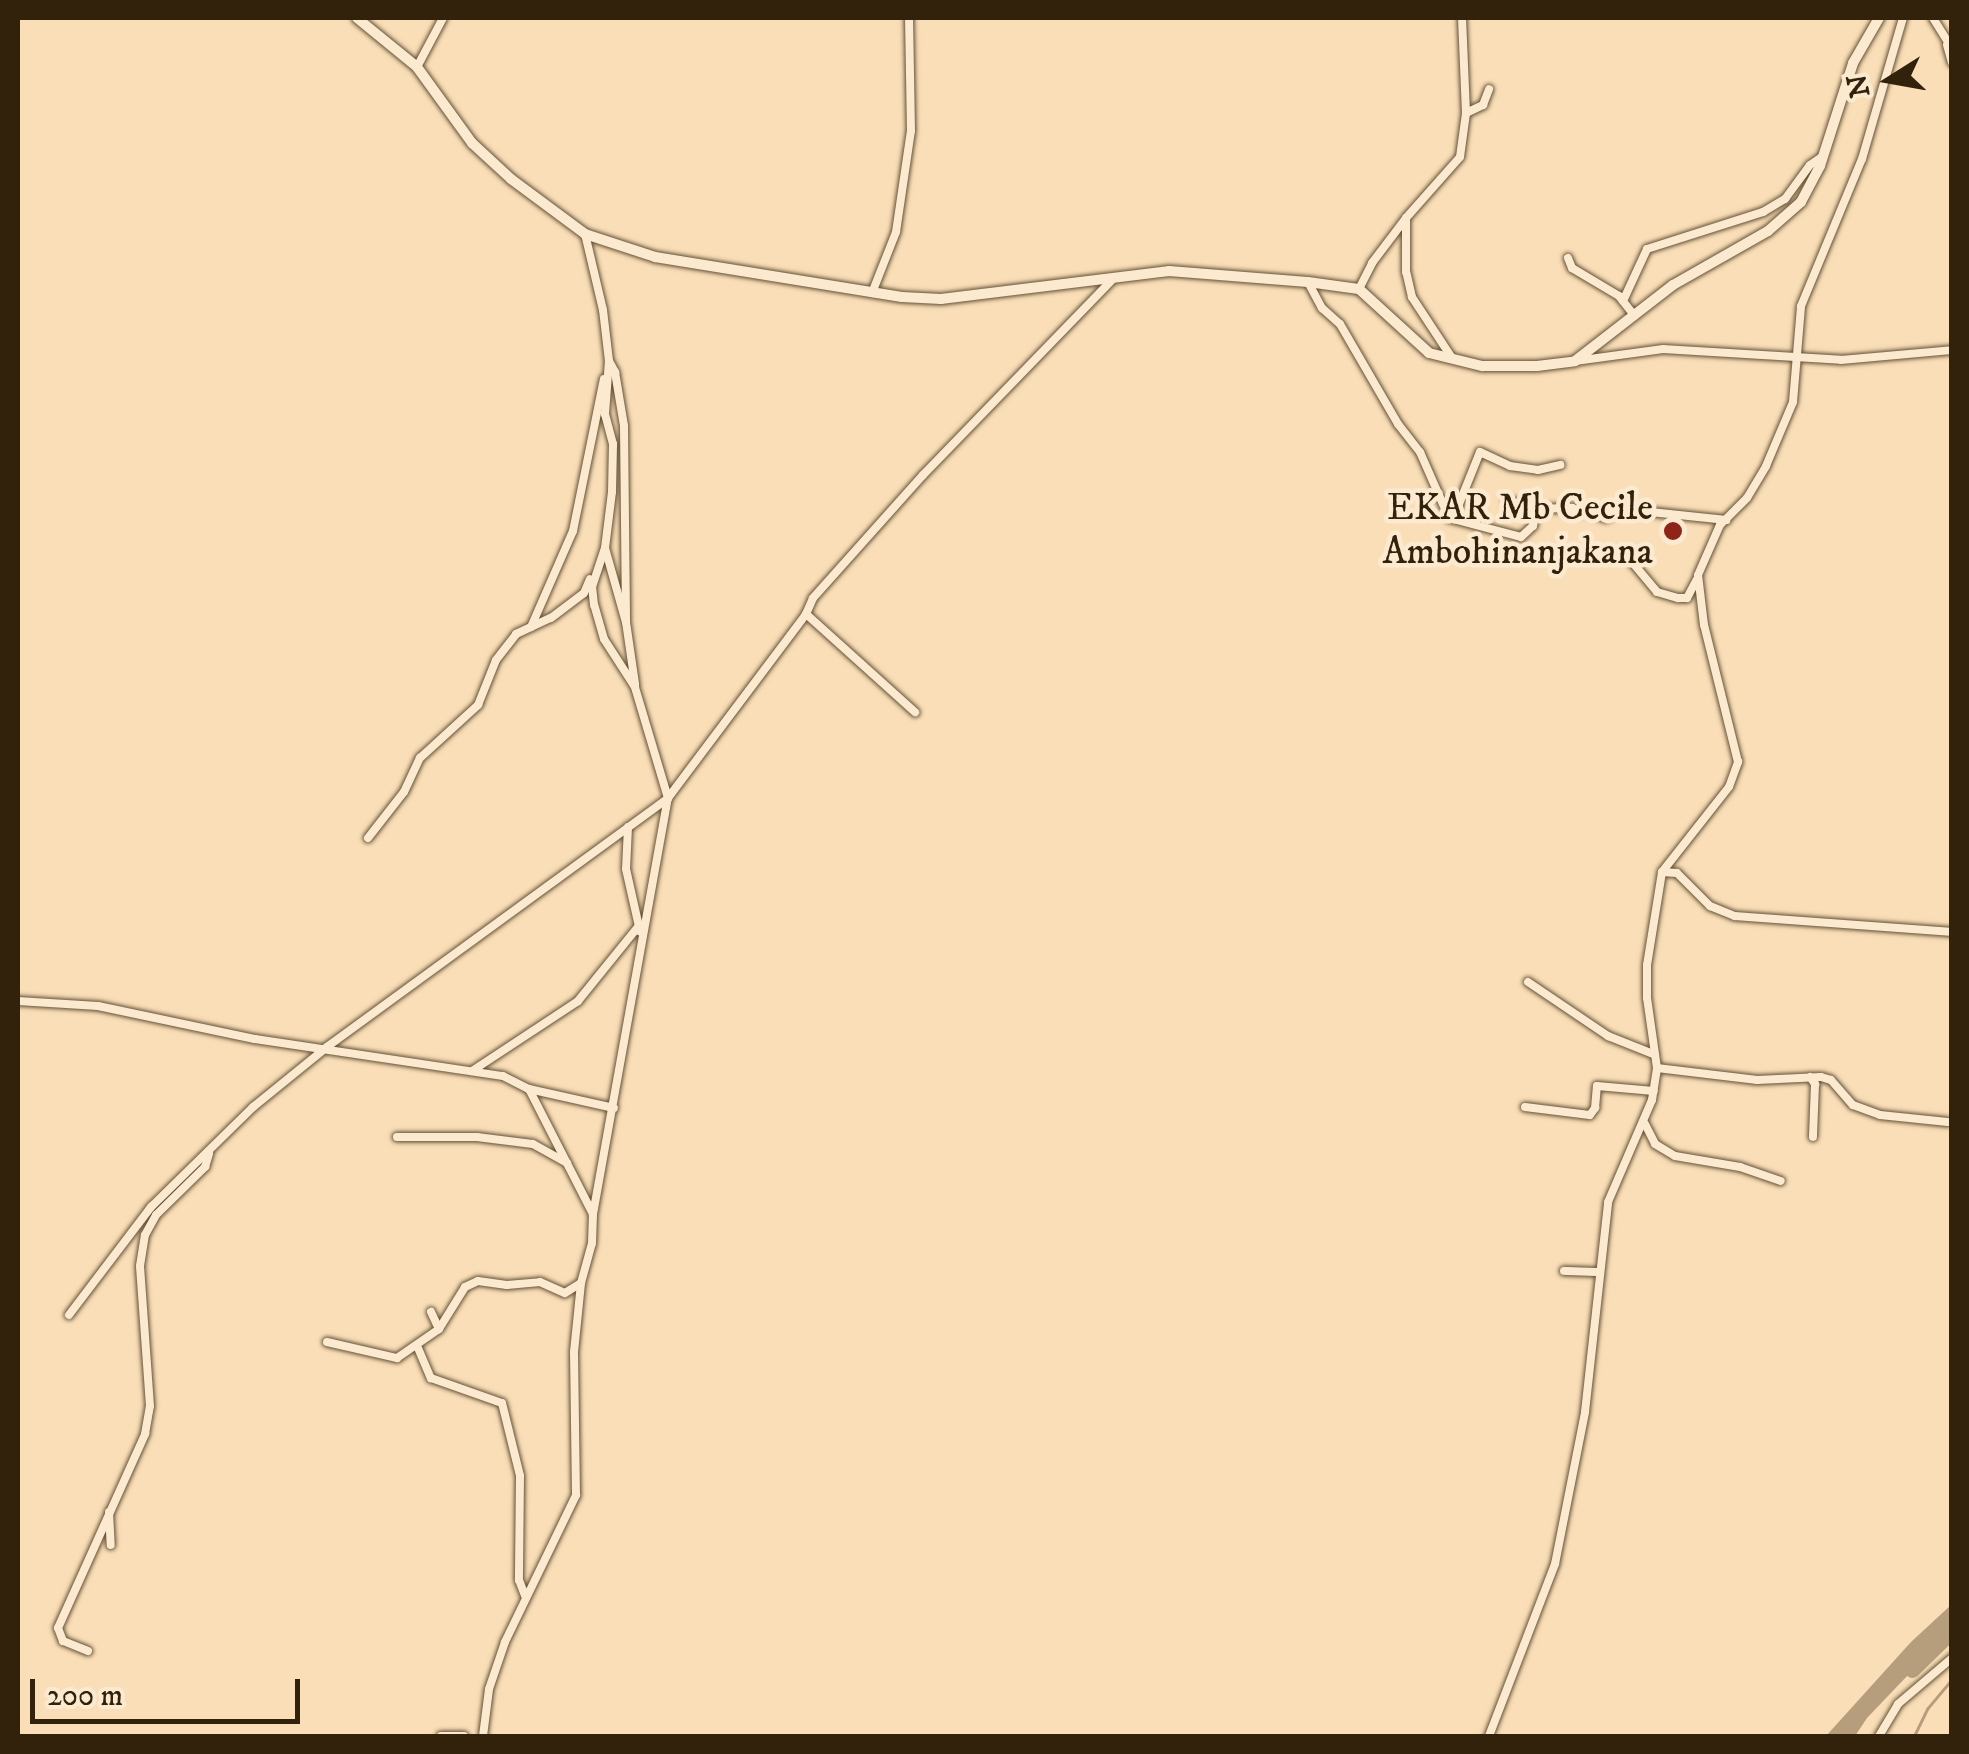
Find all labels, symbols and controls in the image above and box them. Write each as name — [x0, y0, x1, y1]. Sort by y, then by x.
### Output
north arrow — [1839, 30, 1939, 130]
text: N — [1840, 71, 1878, 100]
place label: EKAR Mb Cecile Ambohinanjakana — [1382, 486, 1653, 576]
marker: EKAR Mb Cecile Ambohinanjakana — [1662, 520, 1684, 542]
scale bar — [35, 1659, 305, 1721]
text: 200 m — [47, 1678, 123, 1715]

